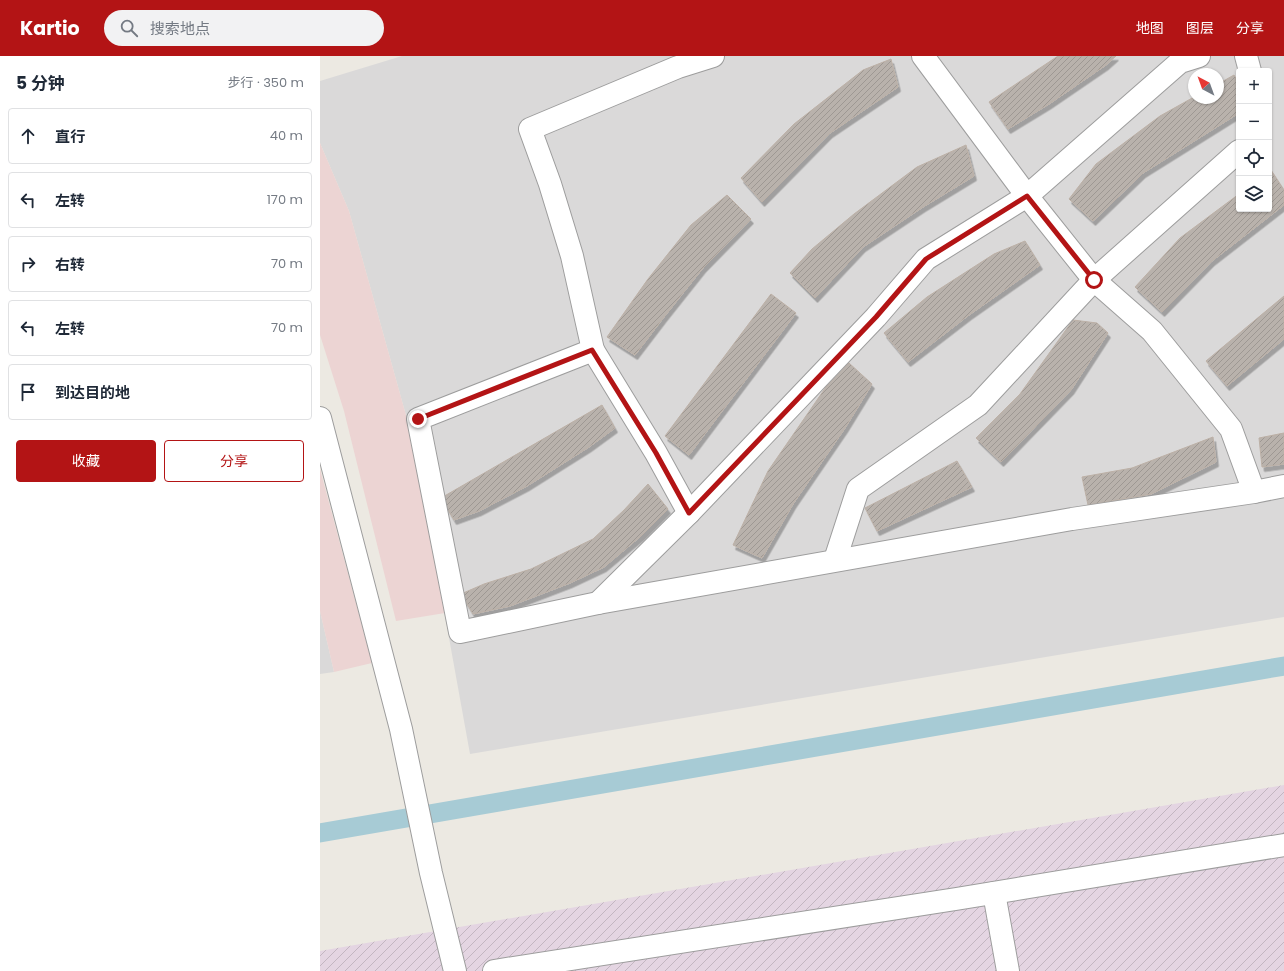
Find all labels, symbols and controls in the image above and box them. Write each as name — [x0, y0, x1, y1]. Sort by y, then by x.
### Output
search box — [104, 10, 384, 46]
text: Kartio — [20, 15, 80, 42]
icon: search — [118, 17, 140, 39]
text: 搜索地点 — [150, 18, 210, 39]
text: 地图 — [1136, 18, 1164, 38]
text: 图层 — [1186, 18, 1214, 38]
text: 分享 — [1236, 18, 1264, 38]
north arrow — [1188, 68, 1224, 104]
map controls — [1236, 68, 1272, 212]
button: + — [1236, 68, 1272, 104]
text: 5 分钟 — [16, 71, 65, 95]
text: 步行 · 350 m — [227, 73, 304, 92]
button: − — [1236, 104, 1272, 140]
icon: ahead — [17, 125, 39, 147]
text: 直行 — [55, 126, 85, 147]
text: 40 m — [270, 126, 303, 145]
button: locate — [1236, 140, 1272, 176]
button: layers — [1236, 176, 1272, 212]
icon: left — [17, 189, 39, 211]
text: 左转 — [55, 190, 85, 211]
text: 170 m — [267, 190, 303, 209]
icon: right — [17, 253, 39, 275]
text: 右转 — [55, 254, 85, 275]
text: 70 m — [271, 254, 303, 273]
route start — [1085, 271, 1103, 289]
icon: left — [17, 317, 39, 339]
text: 左转 — [55, 318, 85, 339]
text: 70 m — [271, 318, 303, 337]
icon: arrive — [17, 381, 39, 403]
text: 到达目的地 — [55, 382, 130, 403]
route end — [409, 410, 427, 428]
button: 收藏 — [16, 440, 156, 482]
button: 分享 — [164, 440, 304, 482]

